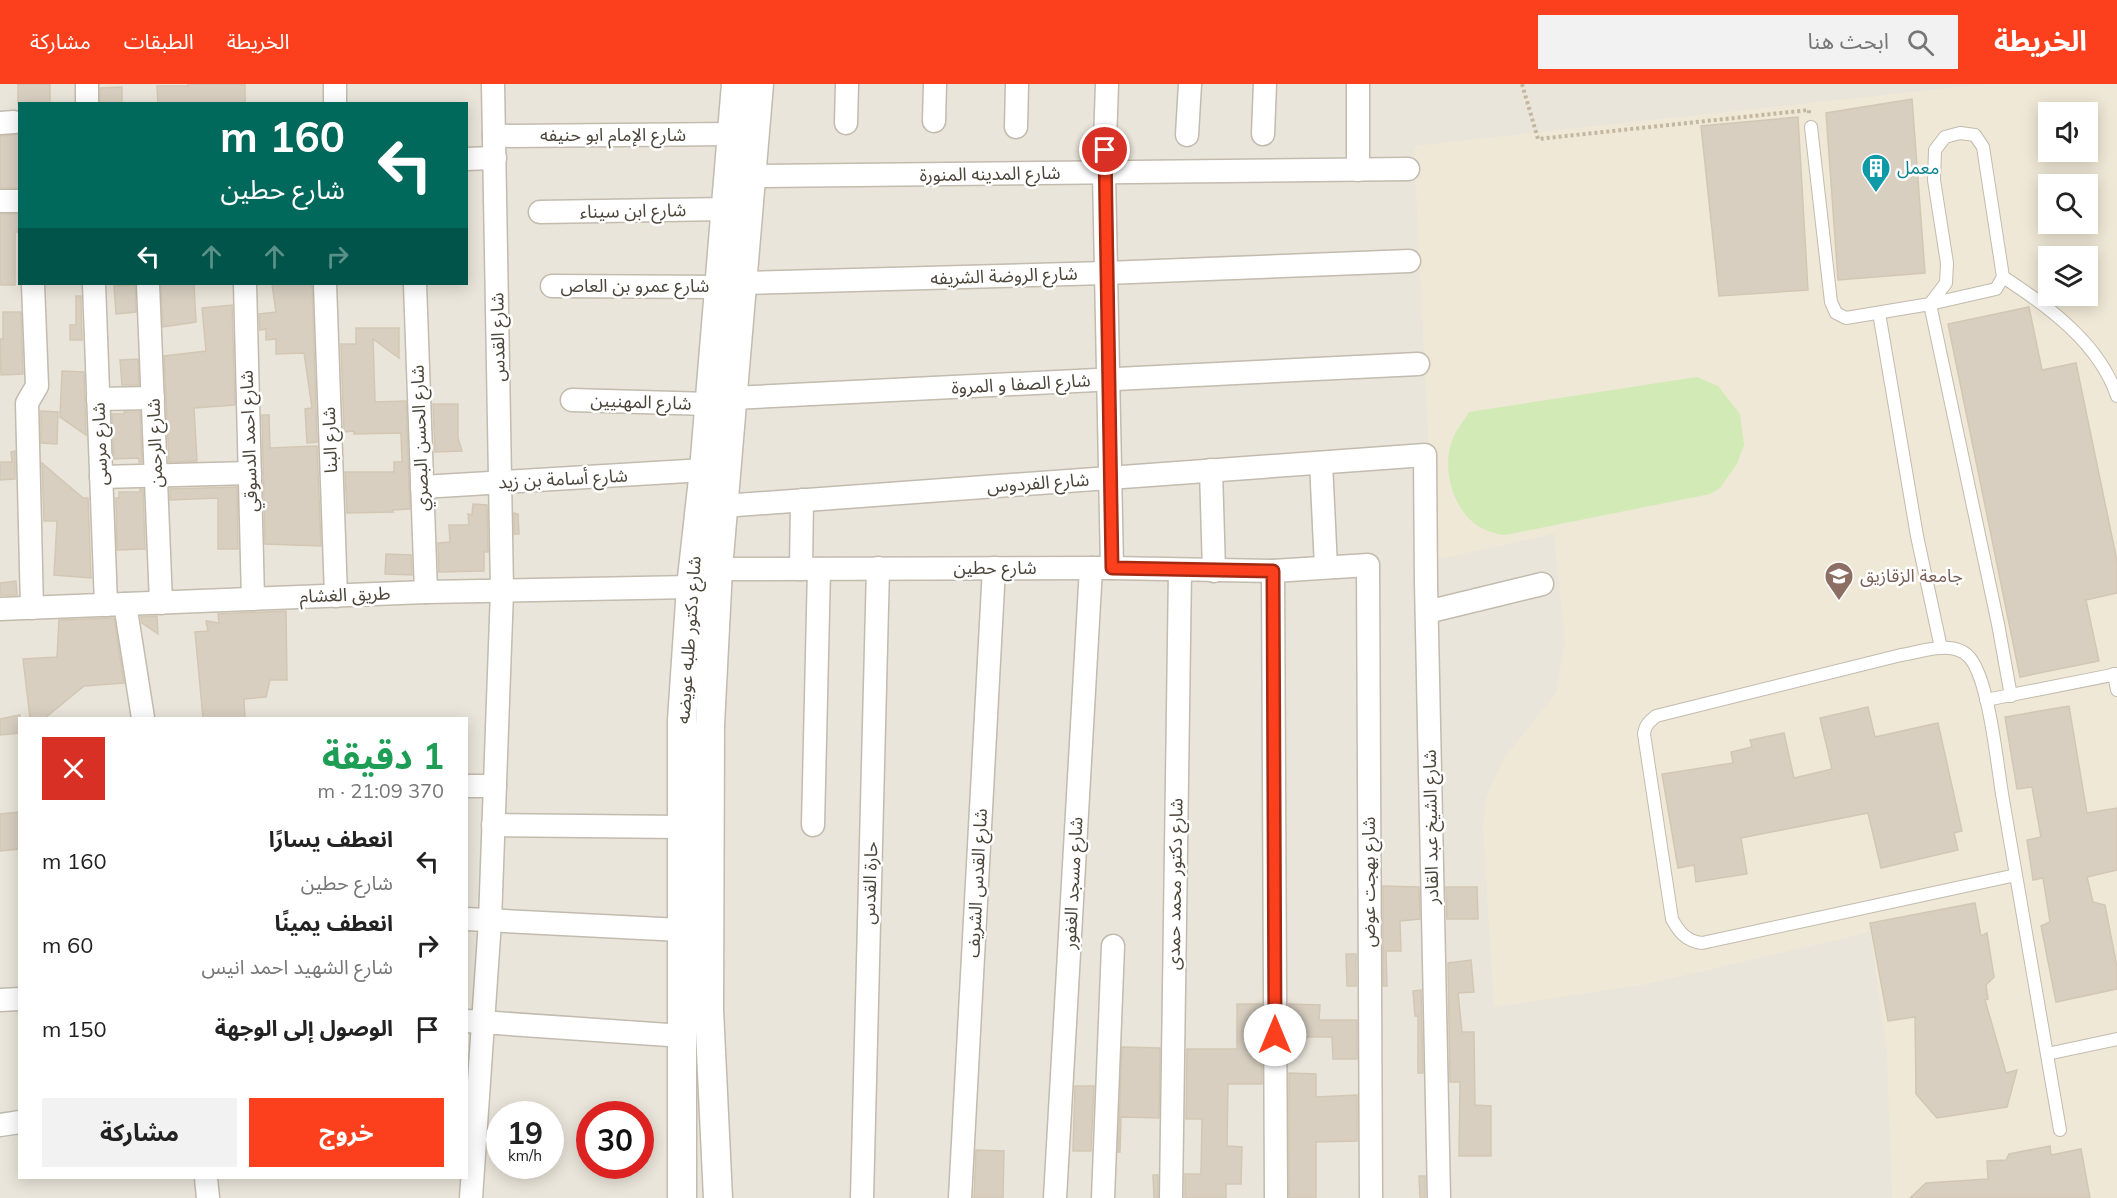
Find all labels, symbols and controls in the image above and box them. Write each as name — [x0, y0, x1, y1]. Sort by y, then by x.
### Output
search box — [1538, 15, 1958, 69]
text: الخريطة — [1994, 23, 2087, 58]
icon: search — [1904, 26, 1937, 59]
text: ابحث هنا — [1807, 27, 1889, 55]
text: مشاركة — [30, 28, 91, 54]
text: الطبقات — [124, 28, 194, 54]
text: الخريطة — [227, 28, 290, 54]
map controls — [2038, 102, 2098, 306]
button: sound — [2038, 102, 2098, 162]
text: 160 m — [220, 110, 345, 163]
street label: شارع الإمام ابو حنيفه — [540, 123, 686, 149]
pin — [1079, 124, 1130, 175]
icon: left — [366, 126, 444, 204]
icon: arrive — [1088, 133, 1121, 166]
building icon: معمل — [1860, 152, 1892, 194]
place label: معمل — [1897, 156, 1939, 179]
street label: شارع المدينه المنورة — [919, 161, 1061, 189]
text: شارع حطين — [220, 172, 345, 206]
button: search — [2038, 174, 2098, 234]
street label: شارع ابن سيناء — [580, 198, 686, 226]
icon: left — [132, 240, 165, 273]
icon: ahead — [195, 240, 228, 273]
icon: ahead — [258, 240, 291, 273]
icon: right — [321, 240, 354, 273]
button: layers — [2038, 246, 2098, 306]
street label: شارع الروضة الشريفه — [930, 261, 1078, 293]
street label: شارع عمرو بن العاص — [561, 274, 709, 300]
street label: شارع القدس — [485, 292, 513, 382]
street label: شارع الحسن البصري — [405, 364, 437, 512]
street label: شارع الصفا و المروة — [951, 368, 1091, 402]
street label: شارع احمد الدسوقي — [235, 370, 265, 512]
street label: شارع المهنيين — [590, 388, 692, 418]
street label: شارع الرحمن — [141, 398, 171, 488]
street label: شارع مرسى — [87, 402, 115, 486]
street label: شارع البنا — [317, 406, 345, 474]
street label: شارع أسامة بن زيد — [497, 464, 629, 496]
street label: شارع الفردوس — [986, 467, 1090, 501]
street label: شارع دكتور طلبه عويضه — [671, 555, 709, 725]
street label: شارع حطين — [953, 556, 1037, 582]
school or university icon: جامعة الزقازيق — [1823, 560, 1855, 602]
place label: جامعة الزقازيق — [1860, 564, 1963, 587]
street label: طريق الغشام — [299, 581, 391, 611]
text: 1 دقيقة — [322, 733, 444, 778]
button: close — [42, 737, 105, 800]
street label: شارع الشيخ عبد القادر — [1418, 749, 1446, 906]
text: 370 m · 21:09 — [318, 778, 444, 803]
street label: شارع دكتور محمد حمدى — [1161, 798, 1191, 970]
street label: شارع القدس الشريف — [961, 808, 995, 958]
street label: شارع مسجد الغفور — [1057, 816, 1090, 951]
street label: شارع بهجت عوض — [1357, 817, 1383, 947]
text: انعطف يسارًا — [269, 825, 393, 853]
street label: حارة القدس — [857, 841, 882, 925]
icon: left — [411, 845, 444, 878]
text: 160 m — [42, 847, 107, 875]
text: شارع حطين — [301, 870, 393, 895]
text: انعطف يمينًا — [274, 909, 393, 937]
icon: right — [411, 929, 444, 962]
text: 60 m — [42, 931, 93, 959]
text: شارع الشهيد احمد انيس — [201, 954, 393, 979]
position arrow — [1243, 1003, 1307, 1067]
icon: arrive — [411, 1013, 444, 1046]
text: الوصول إلى الوجهة — [215, 1014, 393, 1042]
text: 150 m — [42, 1015, 107, 1043]
button: مشاركة — [42, 1098, 237, 1167]
button: خروج — [249, 1098, 444, 1167]
speed limit sign: 30 — [576, 1101, 654, 1179]
text: 19 — [507, 1114, 543, 1152]
text: km/h — [508, 1146, 542, 1165]

